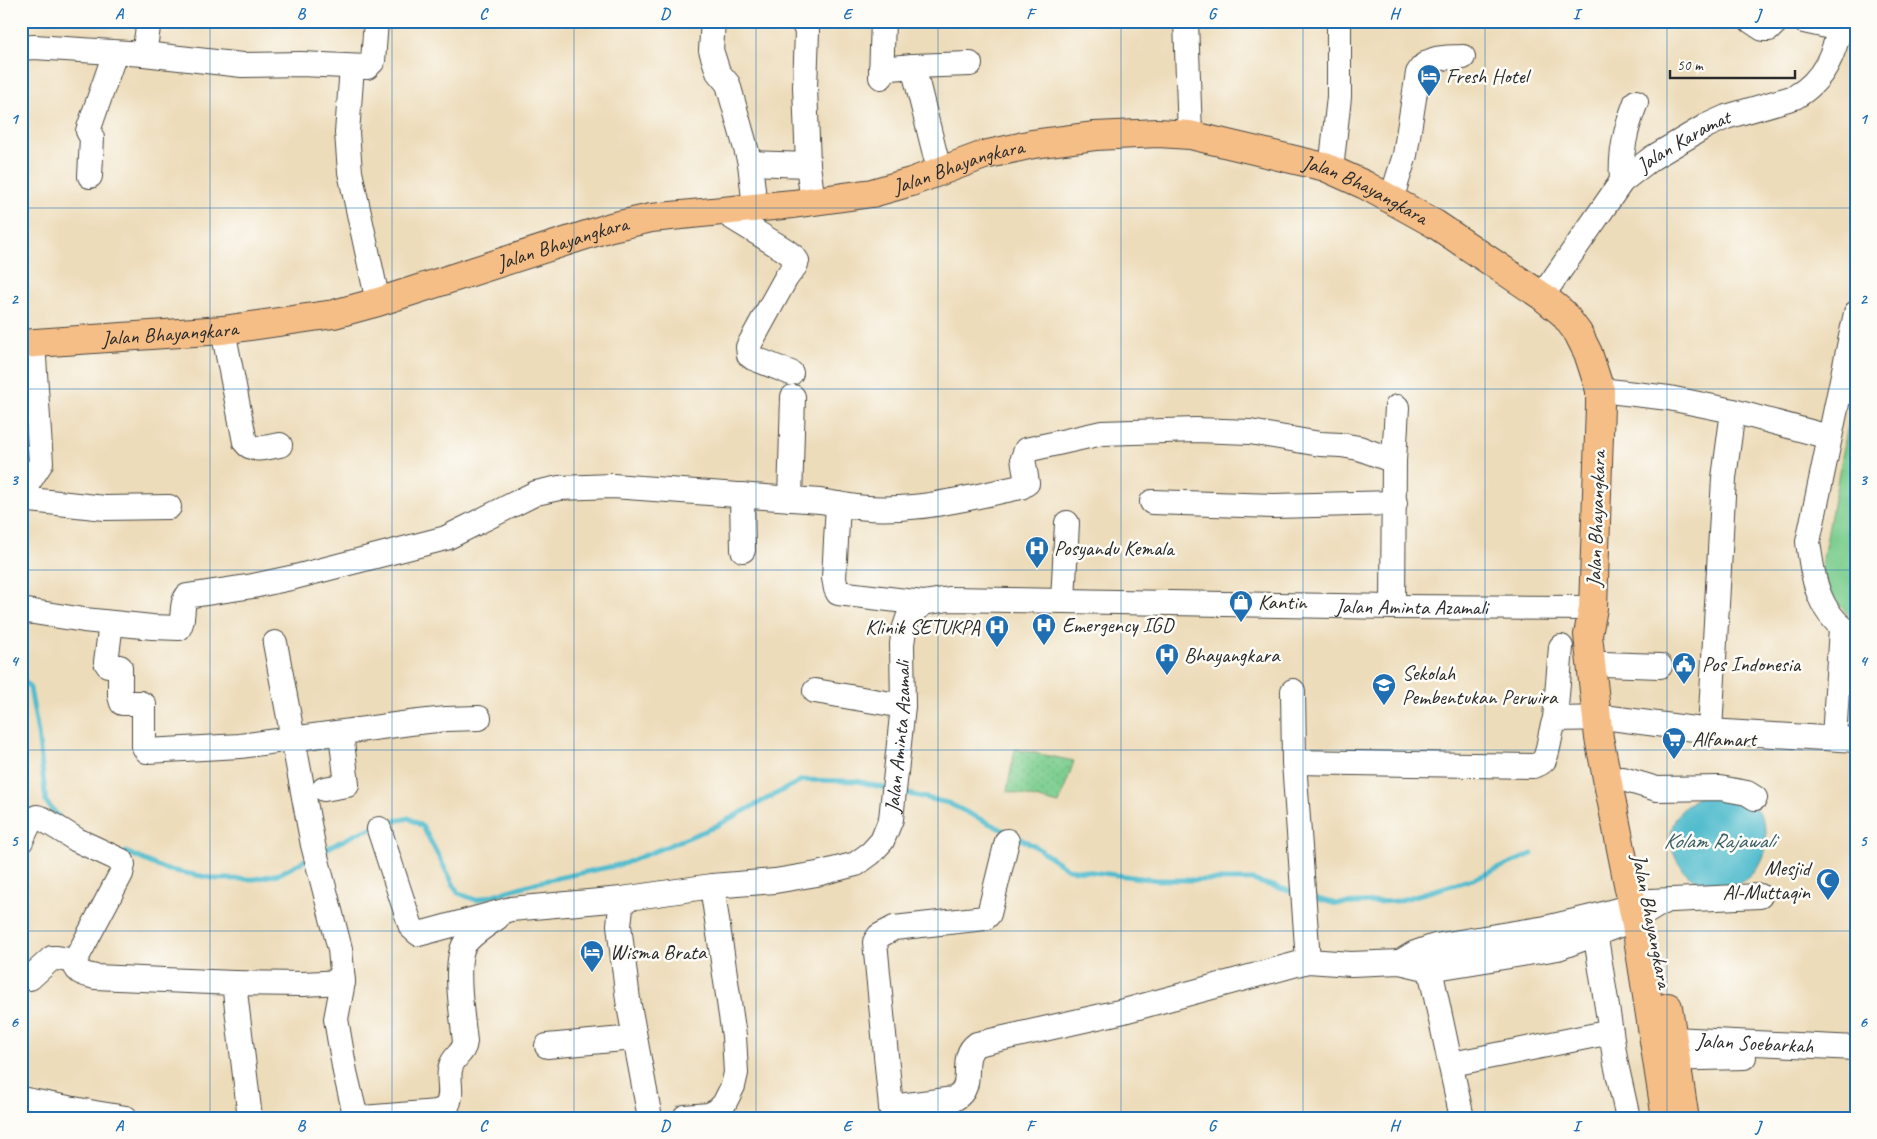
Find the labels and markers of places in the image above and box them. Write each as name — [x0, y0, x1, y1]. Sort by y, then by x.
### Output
hotel icon: Fresh Hotel — [1416, 63, 1442, 97]
place label: Fresh Hotel — [1446, 63, 1532, 89]
hospital icon: Posyandu Kemala — [1024, 535, 1050, 569]
place label: Posyandu Kemala — [1054, 535, 1176, 561]
shop icon: Kantin — [1228, 589, 1254, 623]
place label: Kantin — [1258, 589, 1308, 615]
hospital icon: Emergency IGD — [1031, 612, 1057, 646]
place label: Emergency IGD — [1062, 612, 1175, 638]
place label: Klinik SETUKPA — [865, 614, 980, 640]
hospital icon: Klinik SETUKPA — [984, 614, 1010, 648]
hospital icon: Bhayangkara — [1154, 642, 1180, 676]
place label: Bhayangkara — [1184, 642, 1281, 668]
public building icon: Pos Indonesia — [1671, 651, 1697, 685]
place label: Pos Indonesia — [1702, 651, 1802, 677]
place label: Sekolah Pembentukan Perwira — [1402, 660, 1559, 710]
school or university icon: Sekolah Pembentukan Perwira — [1371, 672, 1397, 706]
supermarket icon: Alfamart — [1661, 726, 1687, 760]
place label: Alfamart — [1692, 726, 1758, 752]
place label: Mesjid Al-Muttaqin — [1723, 855, 1813, 905]
mosque icon: Mesjid Al-Muttaqin — [1815, 867, 1841, 901]
hotel icon: Wisma Brata — [579, 939, 605, 973]
place label: Wisma Brata — [610, 939, 708, 965]

